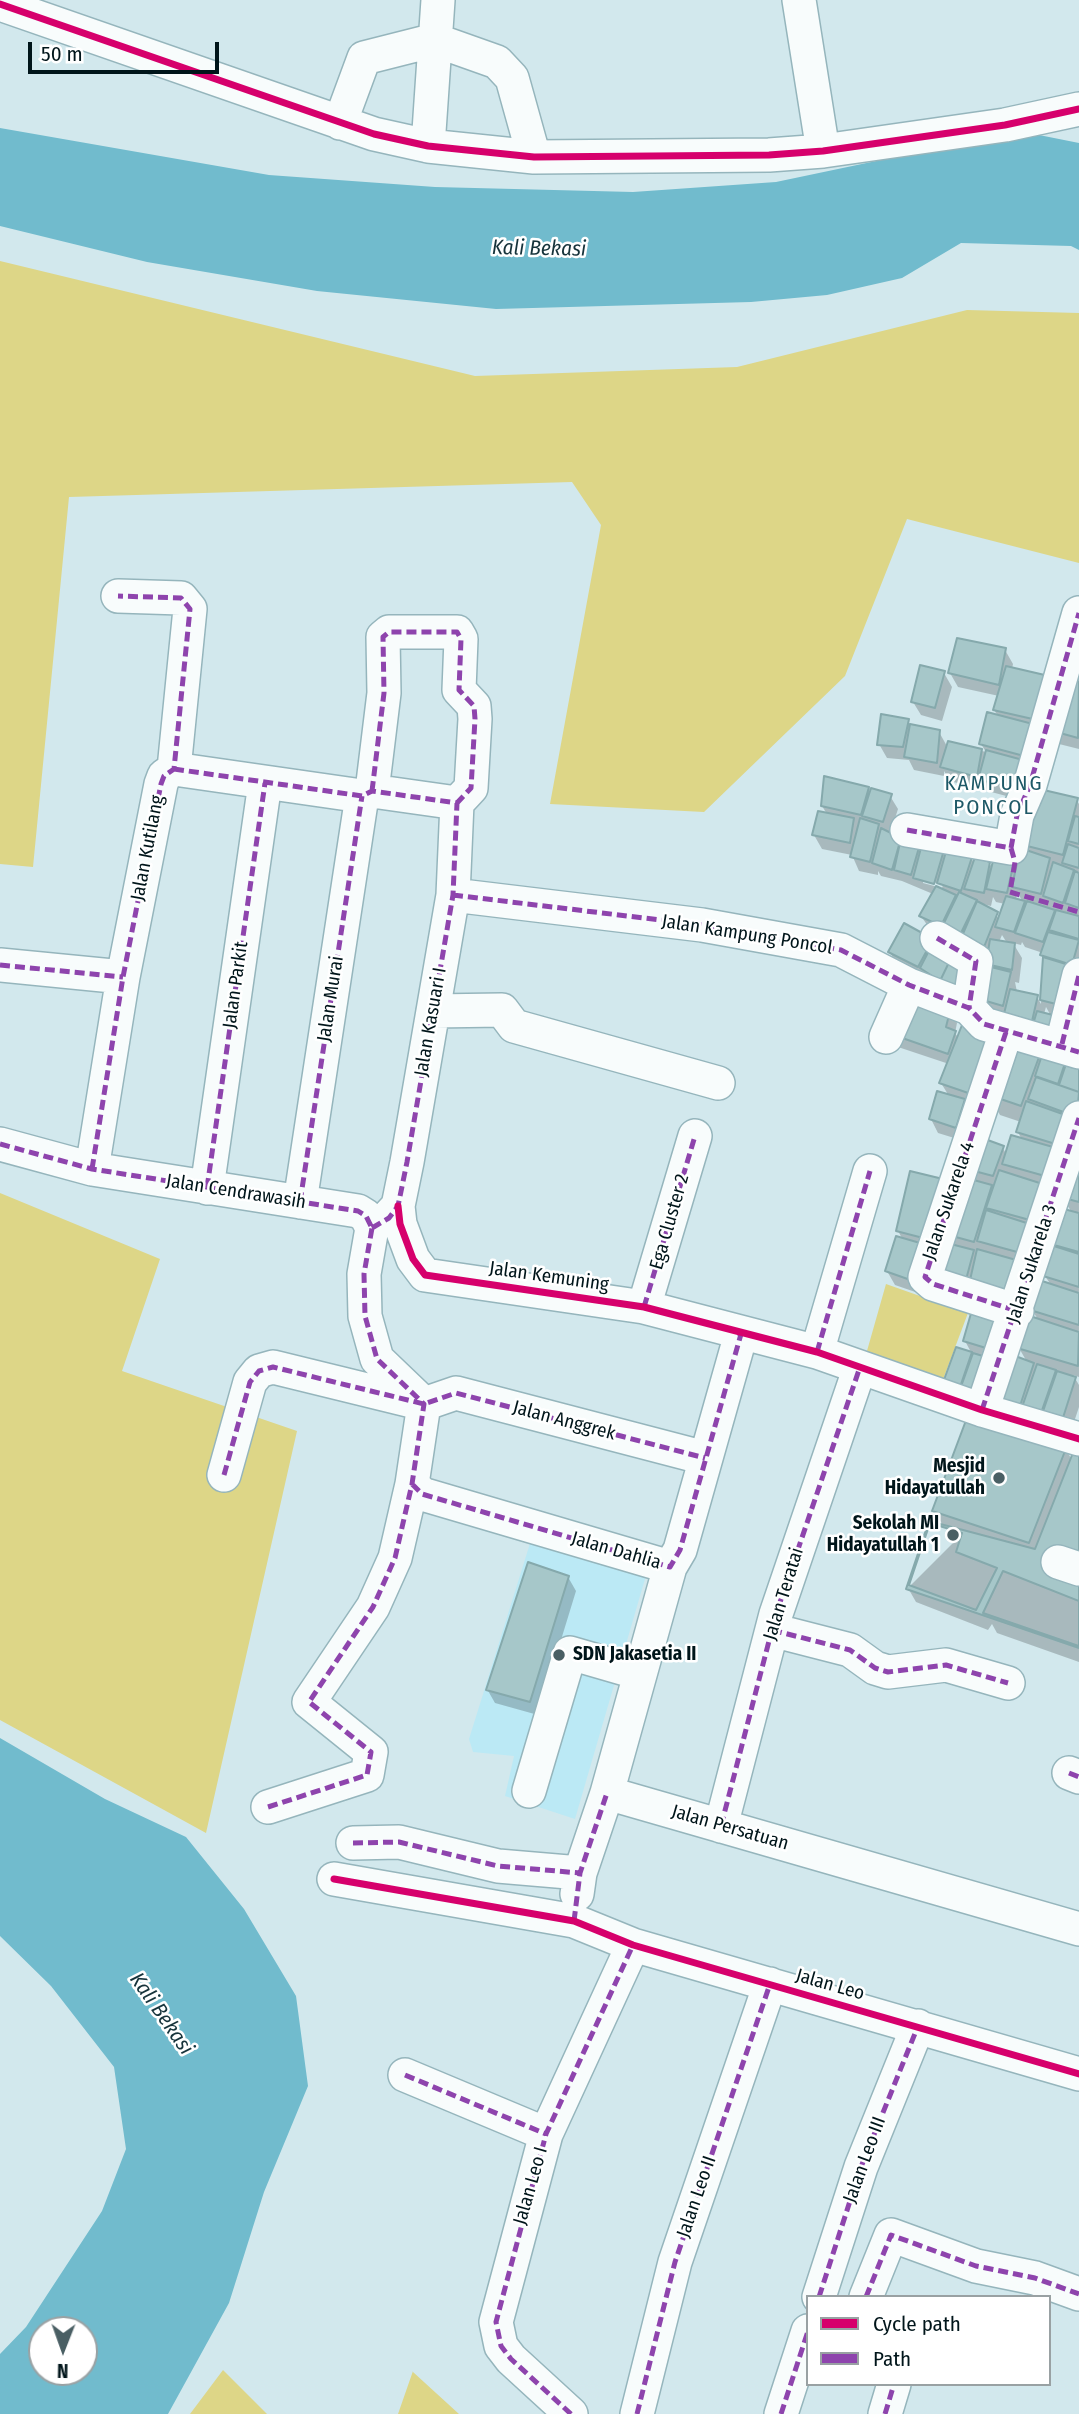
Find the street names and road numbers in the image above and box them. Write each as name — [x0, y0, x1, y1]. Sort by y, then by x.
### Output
street label: Jalan Kutilang — [127, 793, 169, 903]
street label: Jalan Kampung Poncol — [660, 910, 834, 960]
street label: Jalan Parkit — [219, 940, 253, 1030]
street label: Jalan Murai — [313, 954, 349, 1044]
street label: Jalan Kasuari I — [410, 966, 452, 1078]
street label: Jalan Sukarela 4 — [918, 1139, 980, 1263]
street label: Jalan Cendrawasih — [164, 1170, 308, 1214]
street label: Ega Cluster 2 — [646, 1172, 694, 1272]
street label: Jalan Sukarela 3 — [1002, 1202, 1062, 1326]
street label: Jalan Kemuning — [488, 1257, 610, 1297]
street label: Jalan Anggrek — [510, 1396, 618, 1446]
street label: Jalan Dahlia — [568, 1527, 664, 1575]
street label: Jalan Teratai — [759, 1545, 809, 1643]
street label: Jalan Persatuan — [669, 1800, 791, 1856]
street label: Jalan Leo — [793, 1964, 867, 2006]
street label: Jalan Leo III — [839, 2114, 891, 2206]
street label: Jalan Leo I — [509, 2144, 553, 2228]
street label: Jalan Leo II — [672, 2153, 722, 2241]

